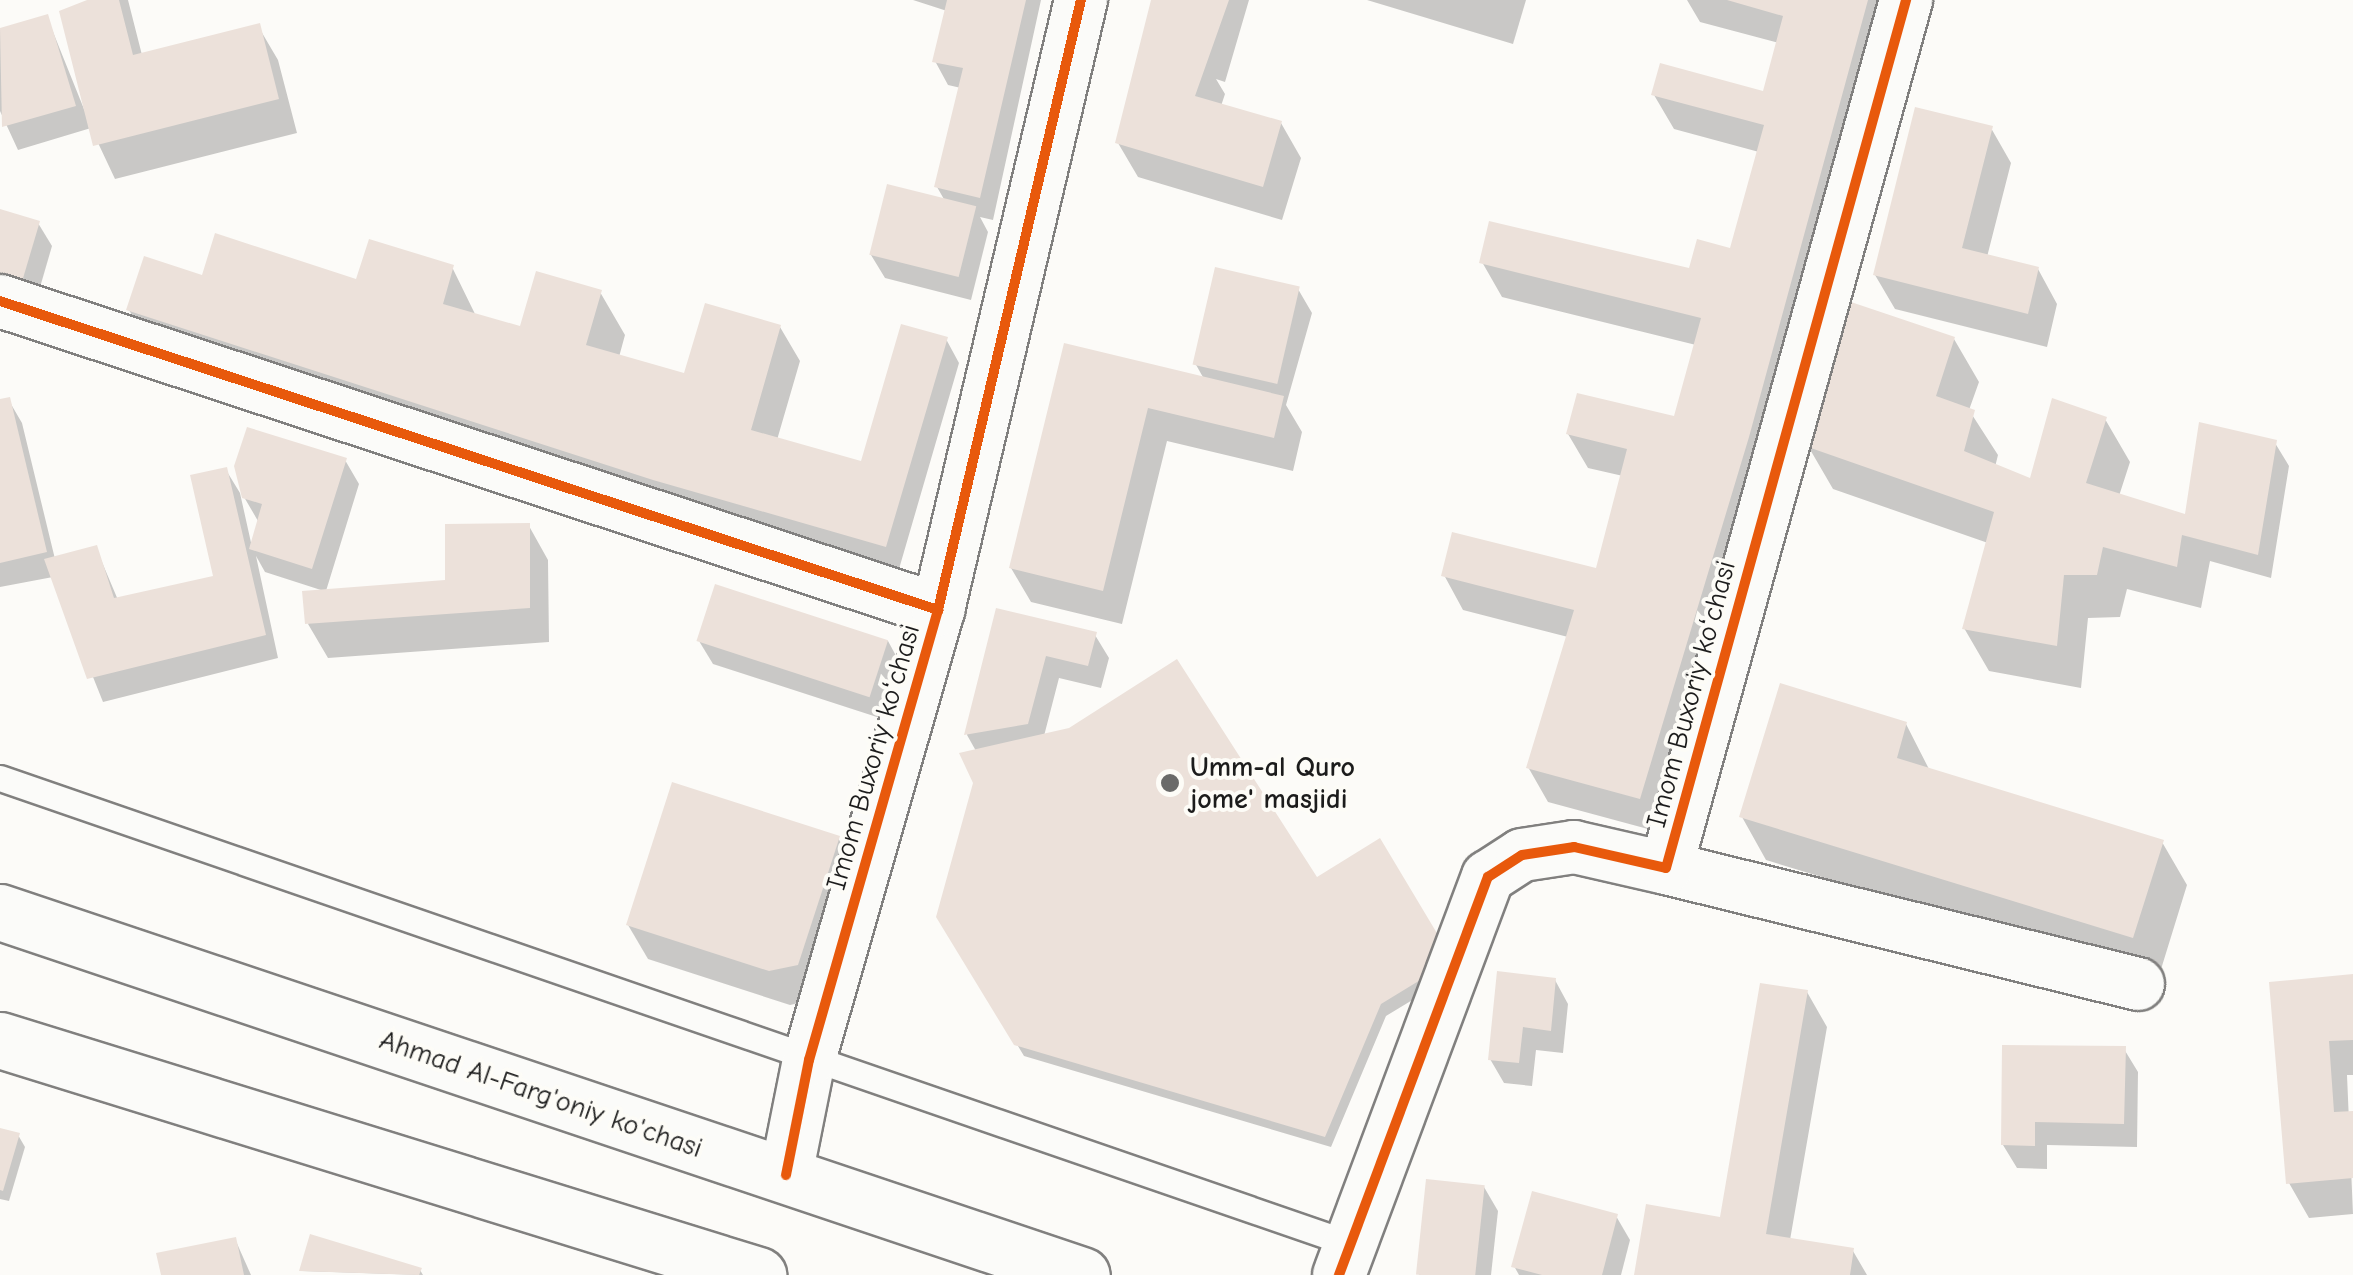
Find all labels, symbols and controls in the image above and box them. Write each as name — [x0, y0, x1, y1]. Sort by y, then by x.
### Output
street label: Imom Buxoriy koʻchasi — [1639, 557, 1743, 831]
street label: Imom Buxoriy koʻchasi — [819, 620, 927, 894]
place label: Umm-al Quro jome' masjidi — [1190, 750, 1355, 816]
marker: Umm-al Quro jome' masjidi — [1159, 772, 1181, 794]
street label: Ahmad Al-Farg'oniy ko'chasi — [375, 1023, 707, 1165]

